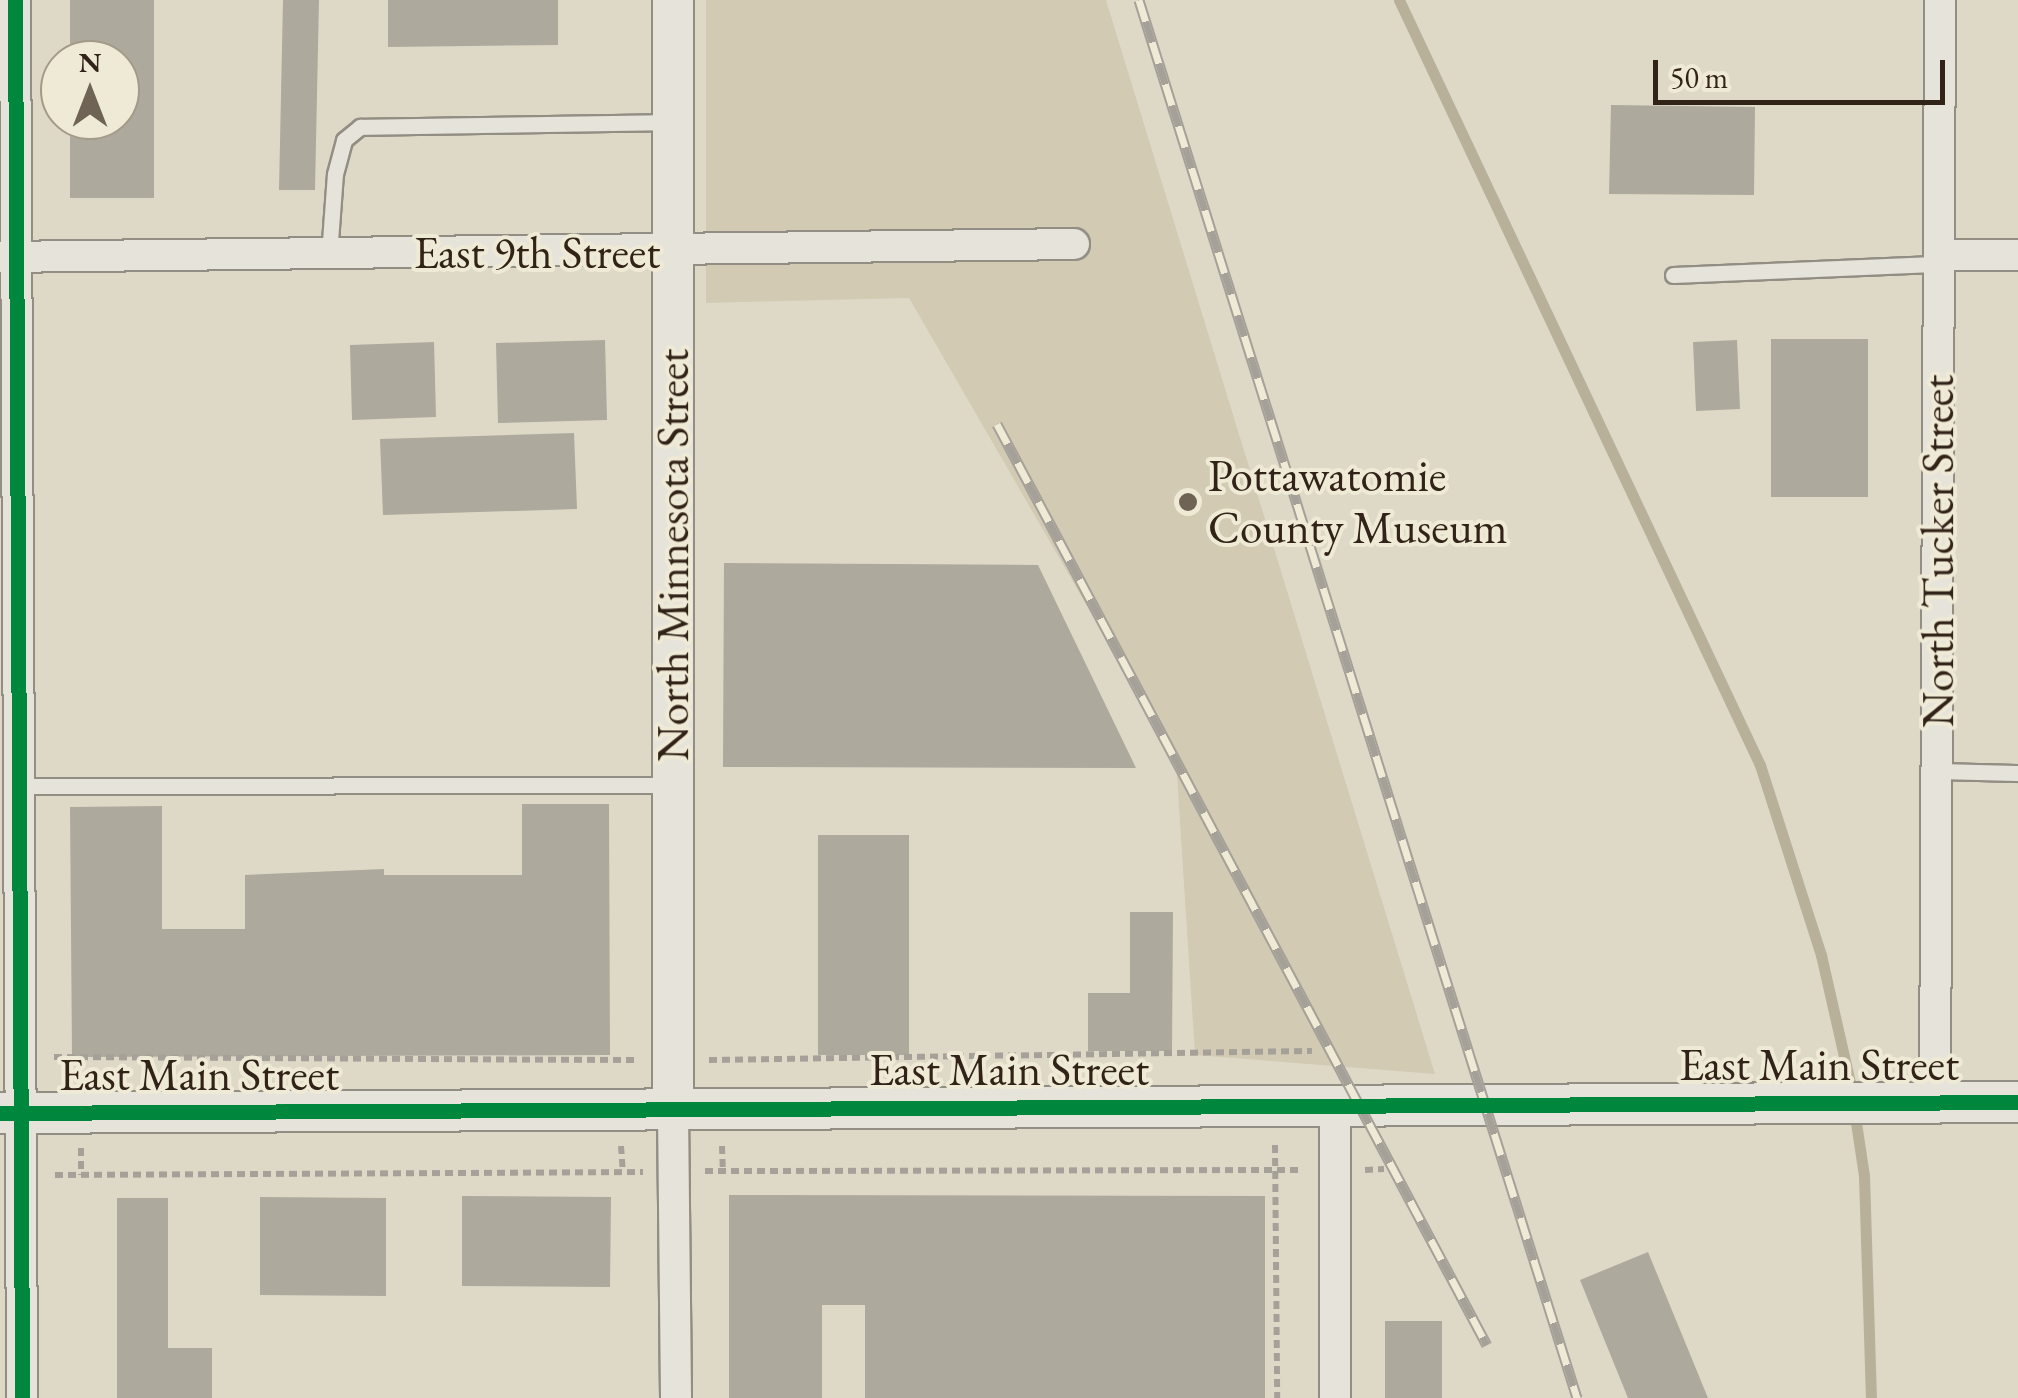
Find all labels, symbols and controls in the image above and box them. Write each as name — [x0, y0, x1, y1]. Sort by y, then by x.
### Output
north arrow — [40, 40, 140, 140]
scale bar — [1658, 40, 1950, 102]
text: N — [79, 44, 101, 80]
text: 50 m — [1670, 58, 1728, 97]
street label: East 9th Street — [414, 226, 660, 280]
street label: North Minnesota Street — [646, 349, 700, 761]
street label: North Tucker Street — [1911, 375, 1965, 727]
place label: Pottawatomie County Museum — [1208, 449, 1508, 555]
marker: Pottawatomie County Museum — [1177, 491, 1199, 513]
street label: East Main Street — [1679, 1038, 1959, 1092]
street label: East Main Street — [869, 1043, 1149, 1097]
street label: East Main Street — [59, 1048, 339, 1102]

